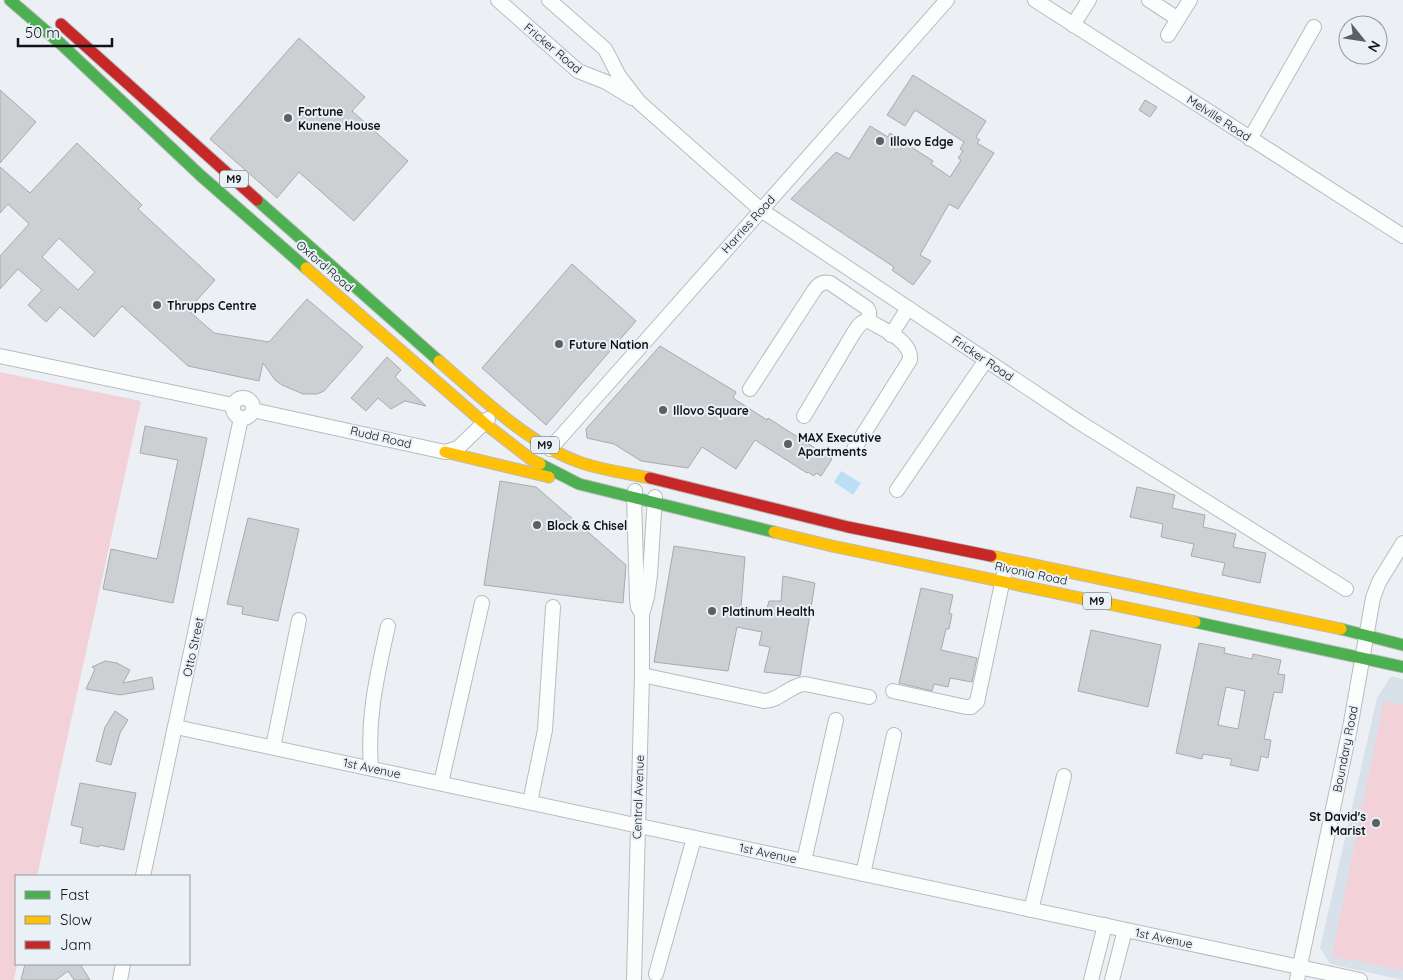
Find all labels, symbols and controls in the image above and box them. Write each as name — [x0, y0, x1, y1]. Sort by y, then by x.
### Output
scale bar — [18, 15, 111, 47]
north arrow — [1338, 15, 1388, 65]
street label: Fricker Road — [521, 20, 585, 76]
text: 50 m — [25, 23, 60, 42]
text: N — [1364, 38, 1385, 55]
street label: Melville Road — [1184, 92, 1254, 144]
place label: Fortune Kunene House — [298, 104, 381, 133]
marker: Fortune Kunene House — [282, 112, 294, 124]
place label: Illovo Edge — [890, 134, 953, 149]
marker: Illovo Edge — [874, 135, 886, 147]
road number: M9 — [220, 170, 248, 188]
street label: Harries Road — [718, 192, 778, 256]
street label: Oxford Road — [293, 237, 357, 295]
place label: Thrupps Centre — [167, 298, 257, 313]
marker: Thrupps Centre — [151, 299, 163, 311]
street label: Fricker Road — [949, 332, 1017, 384]
place label: Future Nation — [569, 337, 649, 352]
marker: Future Nation — [553, 338, 565, 350]
place label: Illovo Square — [673, 403, 749, 418]
marker: Illovo Square — [657, 404, 669, 416]
street label: Rudd Road — [349, 423, 413, 451]
place label: MAX Executive Apartments — [798, 430, 881, 459]
road number: M9 — [531, 436, 559, 454]
marker: MAX Executive Apartments — [782, 438, 794, 450]
place label: Block & Chisel — [547, 518, 627, 533]
marker: Block & Chisel — [531, 519, 543, 531]
street label: Rivonia Road — [993, 558, 1069, 588]
road number: M9 — [1083, 592, 1111, 610]
place label: Platinum Health — [722, 604, 815, 619]
marker: Platinum Health — [706, 605, 718, 617]
street label: Otto Street — [179, 616, 207, 678]
street label: Boundary Road — [1329, 704, 1361, 794]
street label: Central Avenue — [629, 754, 647, 839]
street label: 1st Avenue — [342, 755, 402, 781]
place label: St David's Marist — [1309, 809, 1366, 838]
marker: St David's Marist — [1370, 817, 1382, 829]
street label: 1st Avenue — [738, 840, 798, 866]
legend — [15, 875, 190, 965]
text: Fast — [60, 885, 89, 904]
text: Slow — [60, 910, 92, 929]
street label: 1st Avenue — [1134, 925, 1194, 951]
text: Jam — [60, 935, 91, 954]

